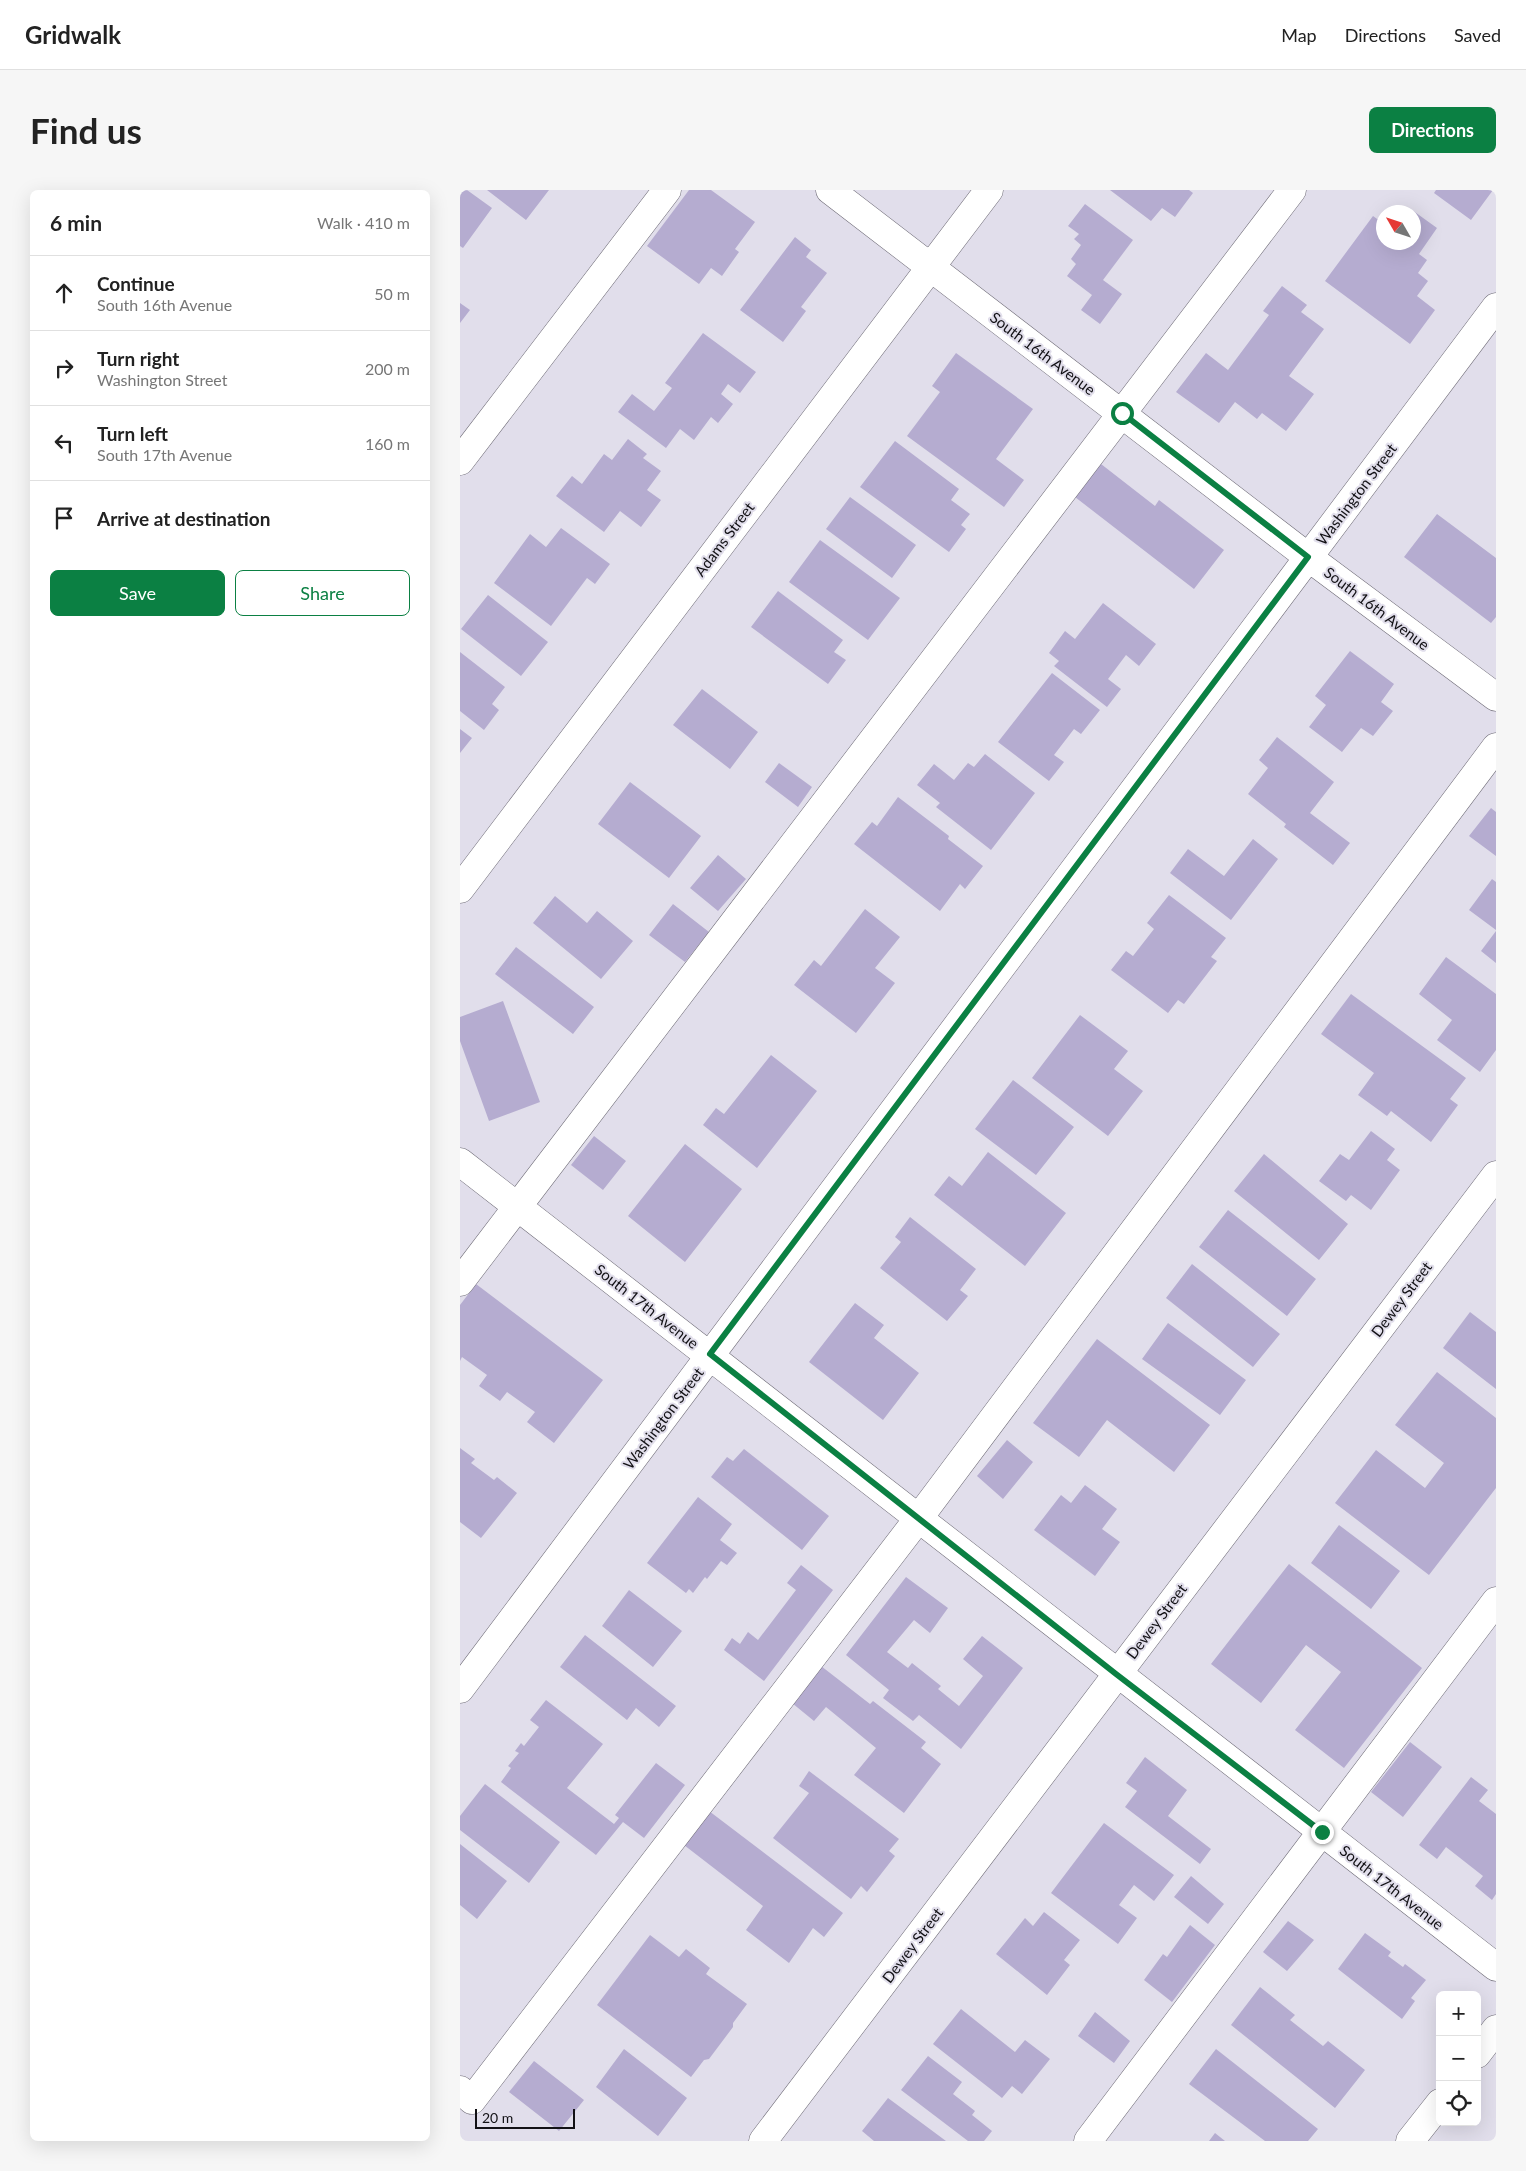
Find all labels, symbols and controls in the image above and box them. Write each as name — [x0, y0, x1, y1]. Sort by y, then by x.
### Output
text: Gridwalk — [25, 20, 121, 49]
text: Map — [1281, 24, 1317, 46]
text: Directions — [1345, 24, 1426, 46]
text: Saved — [1454, 24, 1501, 46]
button: Directions — [1369, 107, 1496, 153]
text: Find us — [30, 109, 142, 151]
north arrow — [1376, 205, 1421, 250]
text: 6 min — [50, 210, 102, 235]
text: Walk · 410 m — [317, 213, 410, 232]
text: Continue — [97, 272, 175, 295]
icon: ahead — [50, 279, 78, 307]
text: 50 m — [374, 284, 410, 303]
text: South 16th Avenue — [97, 295, 232, 314]
street label: South 16th Avenue — [987, 308, 1099, 398]
text: Turn right — [97, 347, 179, 370]
icon: right — [50, 354, 78, 382]
text: 200 m — [365, 359, 410, 378]
text: Washington Street — [97, 370, 227, 389]
route start — [1111, 402, 1134, 425]
text: Turn left — [97, 422, 168, 445]
icon: left — [50, 429, 78, 457]
text: 160 m — [365, 434, 410, 453]
street label: Washington Street — [1312, 439, 1400, 548]
text: South 17th Avenue — [97, 445, 232, 464]
street label: Adams Street — [690, 498, 758, 580]
icon: arrive — [50, 504, 78, 532]
text: Arrive at destination — [97, 507, 270, 530]
street label: South 16th Avenue — [1321, 563, 1433, 653]
button: Save — [50, 570, 225, 616]
button: Share — [235, 570, 410, 616]
street label: Dewey Street — [1367, 1257, 1435, 1340]
street label: South 17th Avenue — [592, 1260, 703, 1352]
street label: Washington Street — [619, 1363, 707, 1472]
street label: Dewey Street — [1122, 1579, 1190, 1662]
route end — [1311, 1821, 1334, 1844]
street label: South 17th Avenue — [1337, 1841, 1448, 1933]
street label: Dewey Street — [878, 1903, 946, 1986]
map controls — [1436, 1991, 1481, 2126]
button: + — [1436, 1991, 1481, 2036]
button: − — [1436, 2036, 1481, 2081]
button: locate — [1436, 2081, 1481, 2126]
scale bar — [475, 2106, 575, 2129]
text: 20 m — [482, 2109, 513, 2126]

